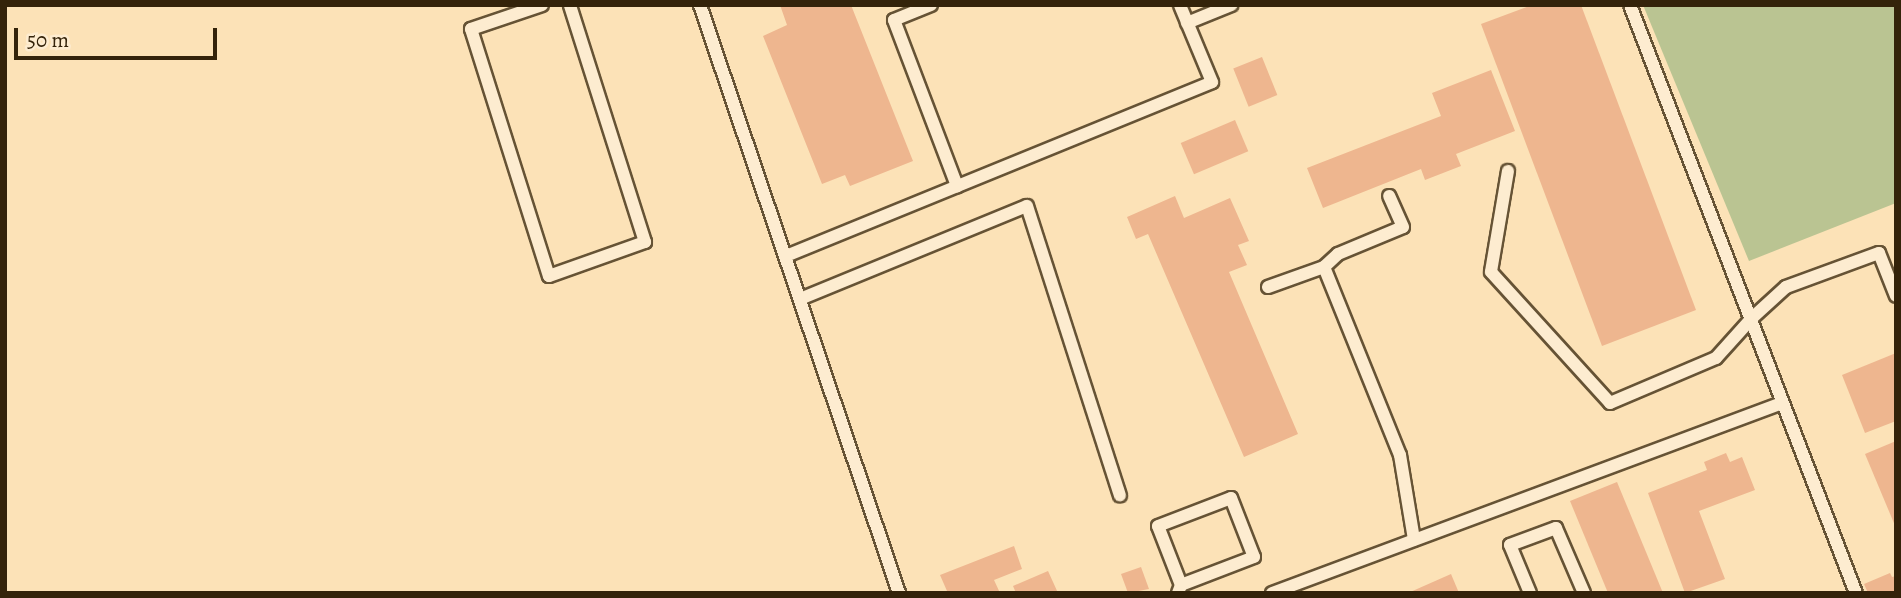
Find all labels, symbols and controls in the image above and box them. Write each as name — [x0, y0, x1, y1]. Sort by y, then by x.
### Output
scale bar — [18, 14, 220, 58]
text: 50 m — [27, 26, 69, 54]

